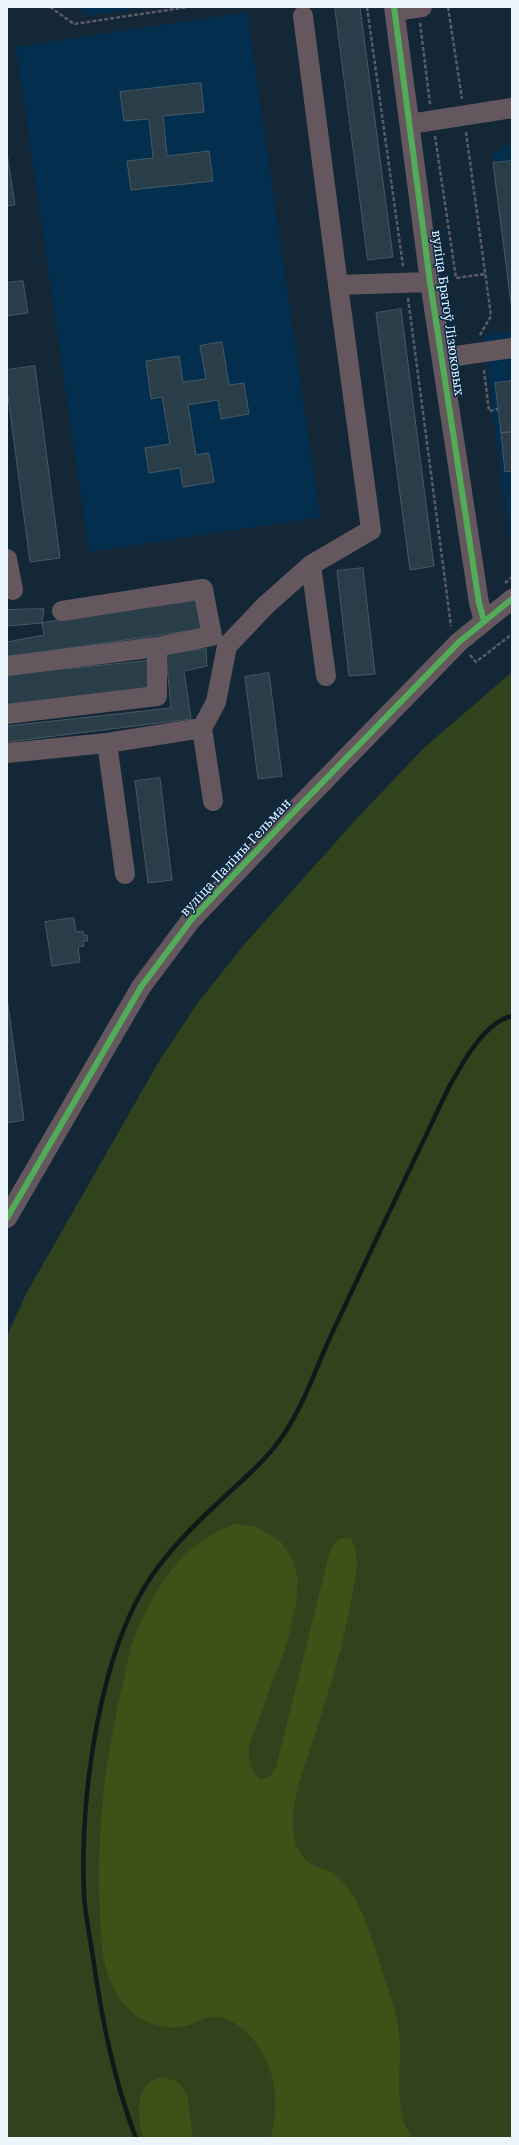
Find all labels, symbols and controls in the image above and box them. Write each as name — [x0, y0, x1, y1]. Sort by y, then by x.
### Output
street label: вуліца Братоў Лізюковых — [428, 229, 466, 397]
street label: вуліца Паліны Гельман — [177, 796, 295, 920]

